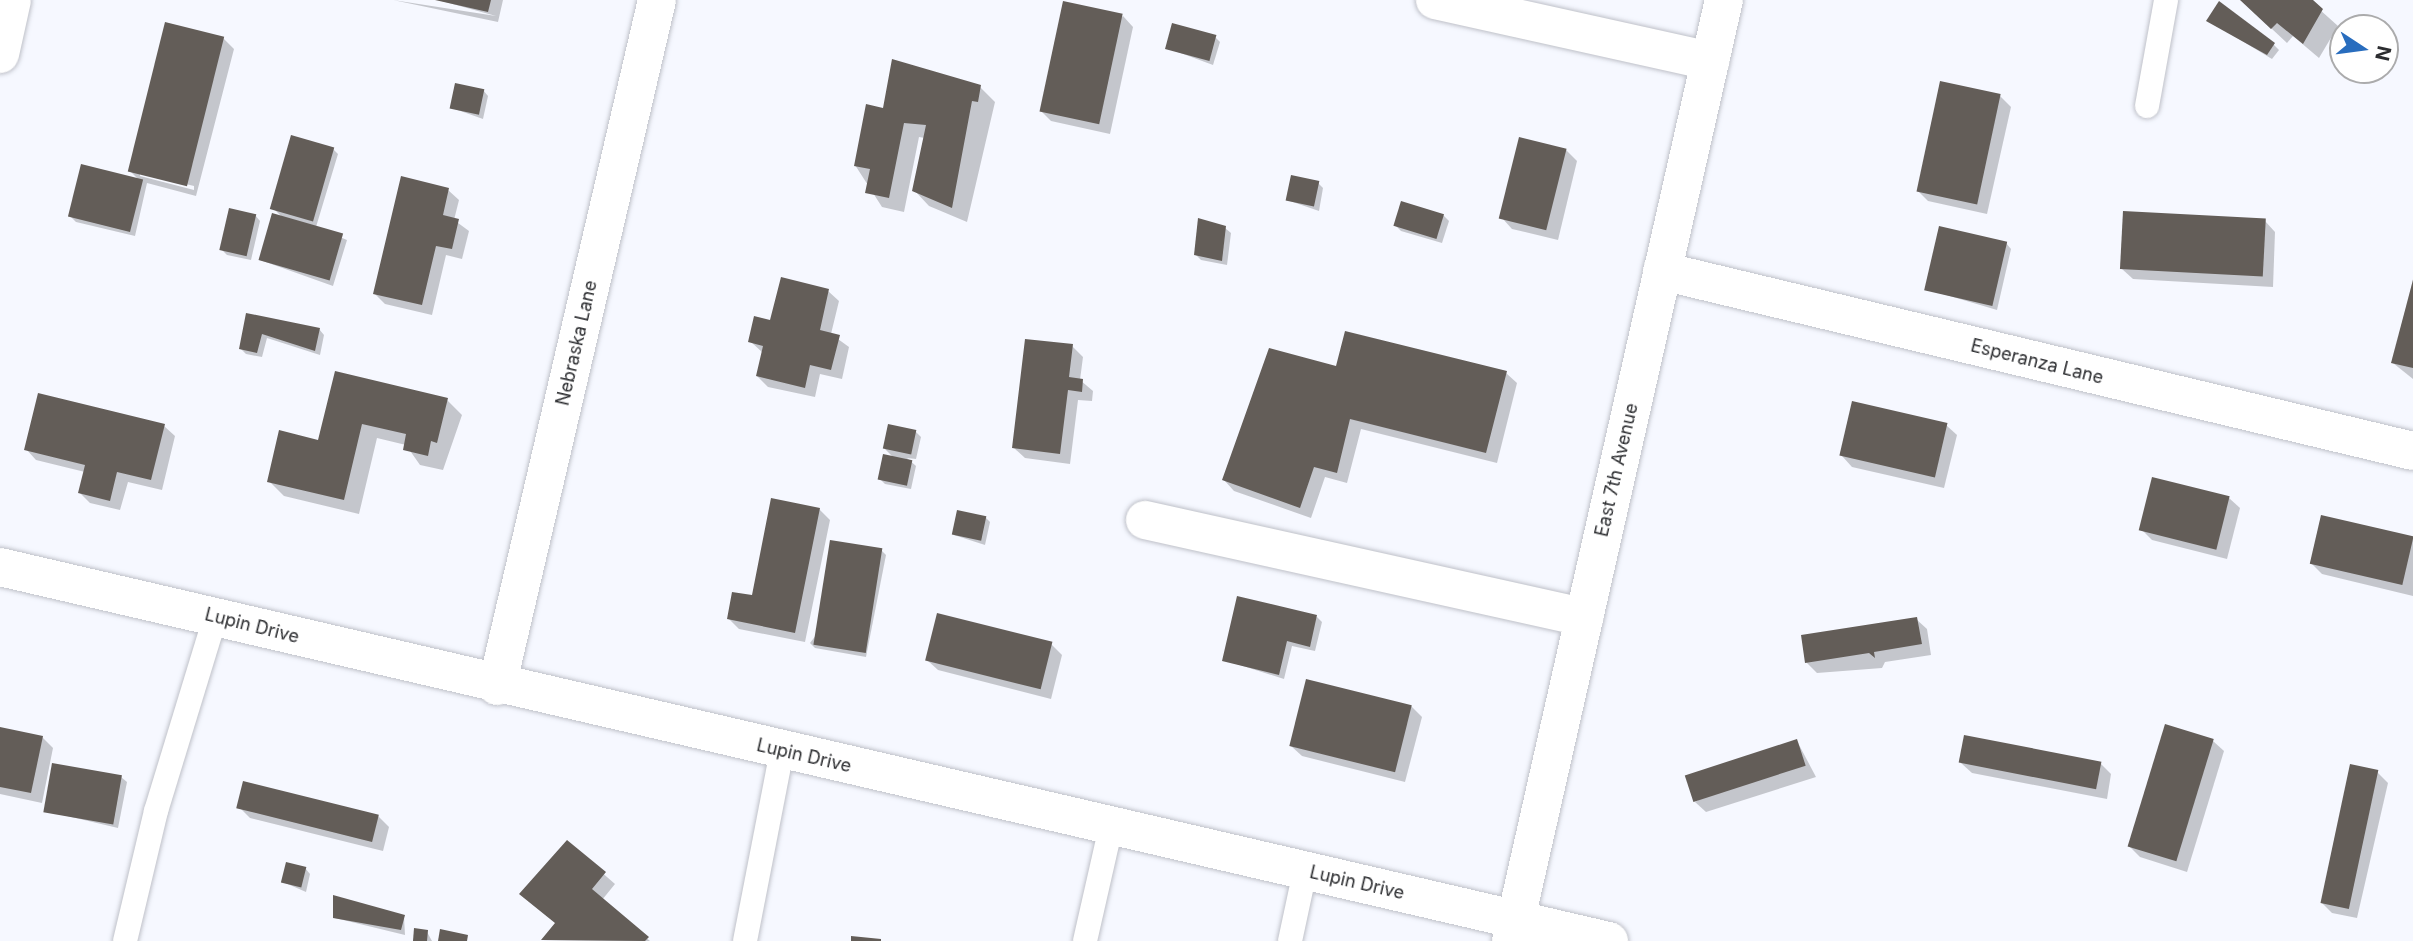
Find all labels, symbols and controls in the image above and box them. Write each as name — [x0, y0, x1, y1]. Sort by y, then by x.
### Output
north arrow — [2329, 14, 2399, 84]
text: N — [2370, 44, 2396, 63]
street label: Nebraska Lane — [552, 278, 602, 408]
street label: Esperanza Lane — [1968, 335, 2106, 389]
street label: East 7th Avenue — [1591, 401, 1643, 539]
street label: Lupin Drive — [203, 604, 301, 648]
street label: Lupin Drive — [755, 735, 853, 777]
street label: Lupin Drive — [1308, 862, 1406, 904]

